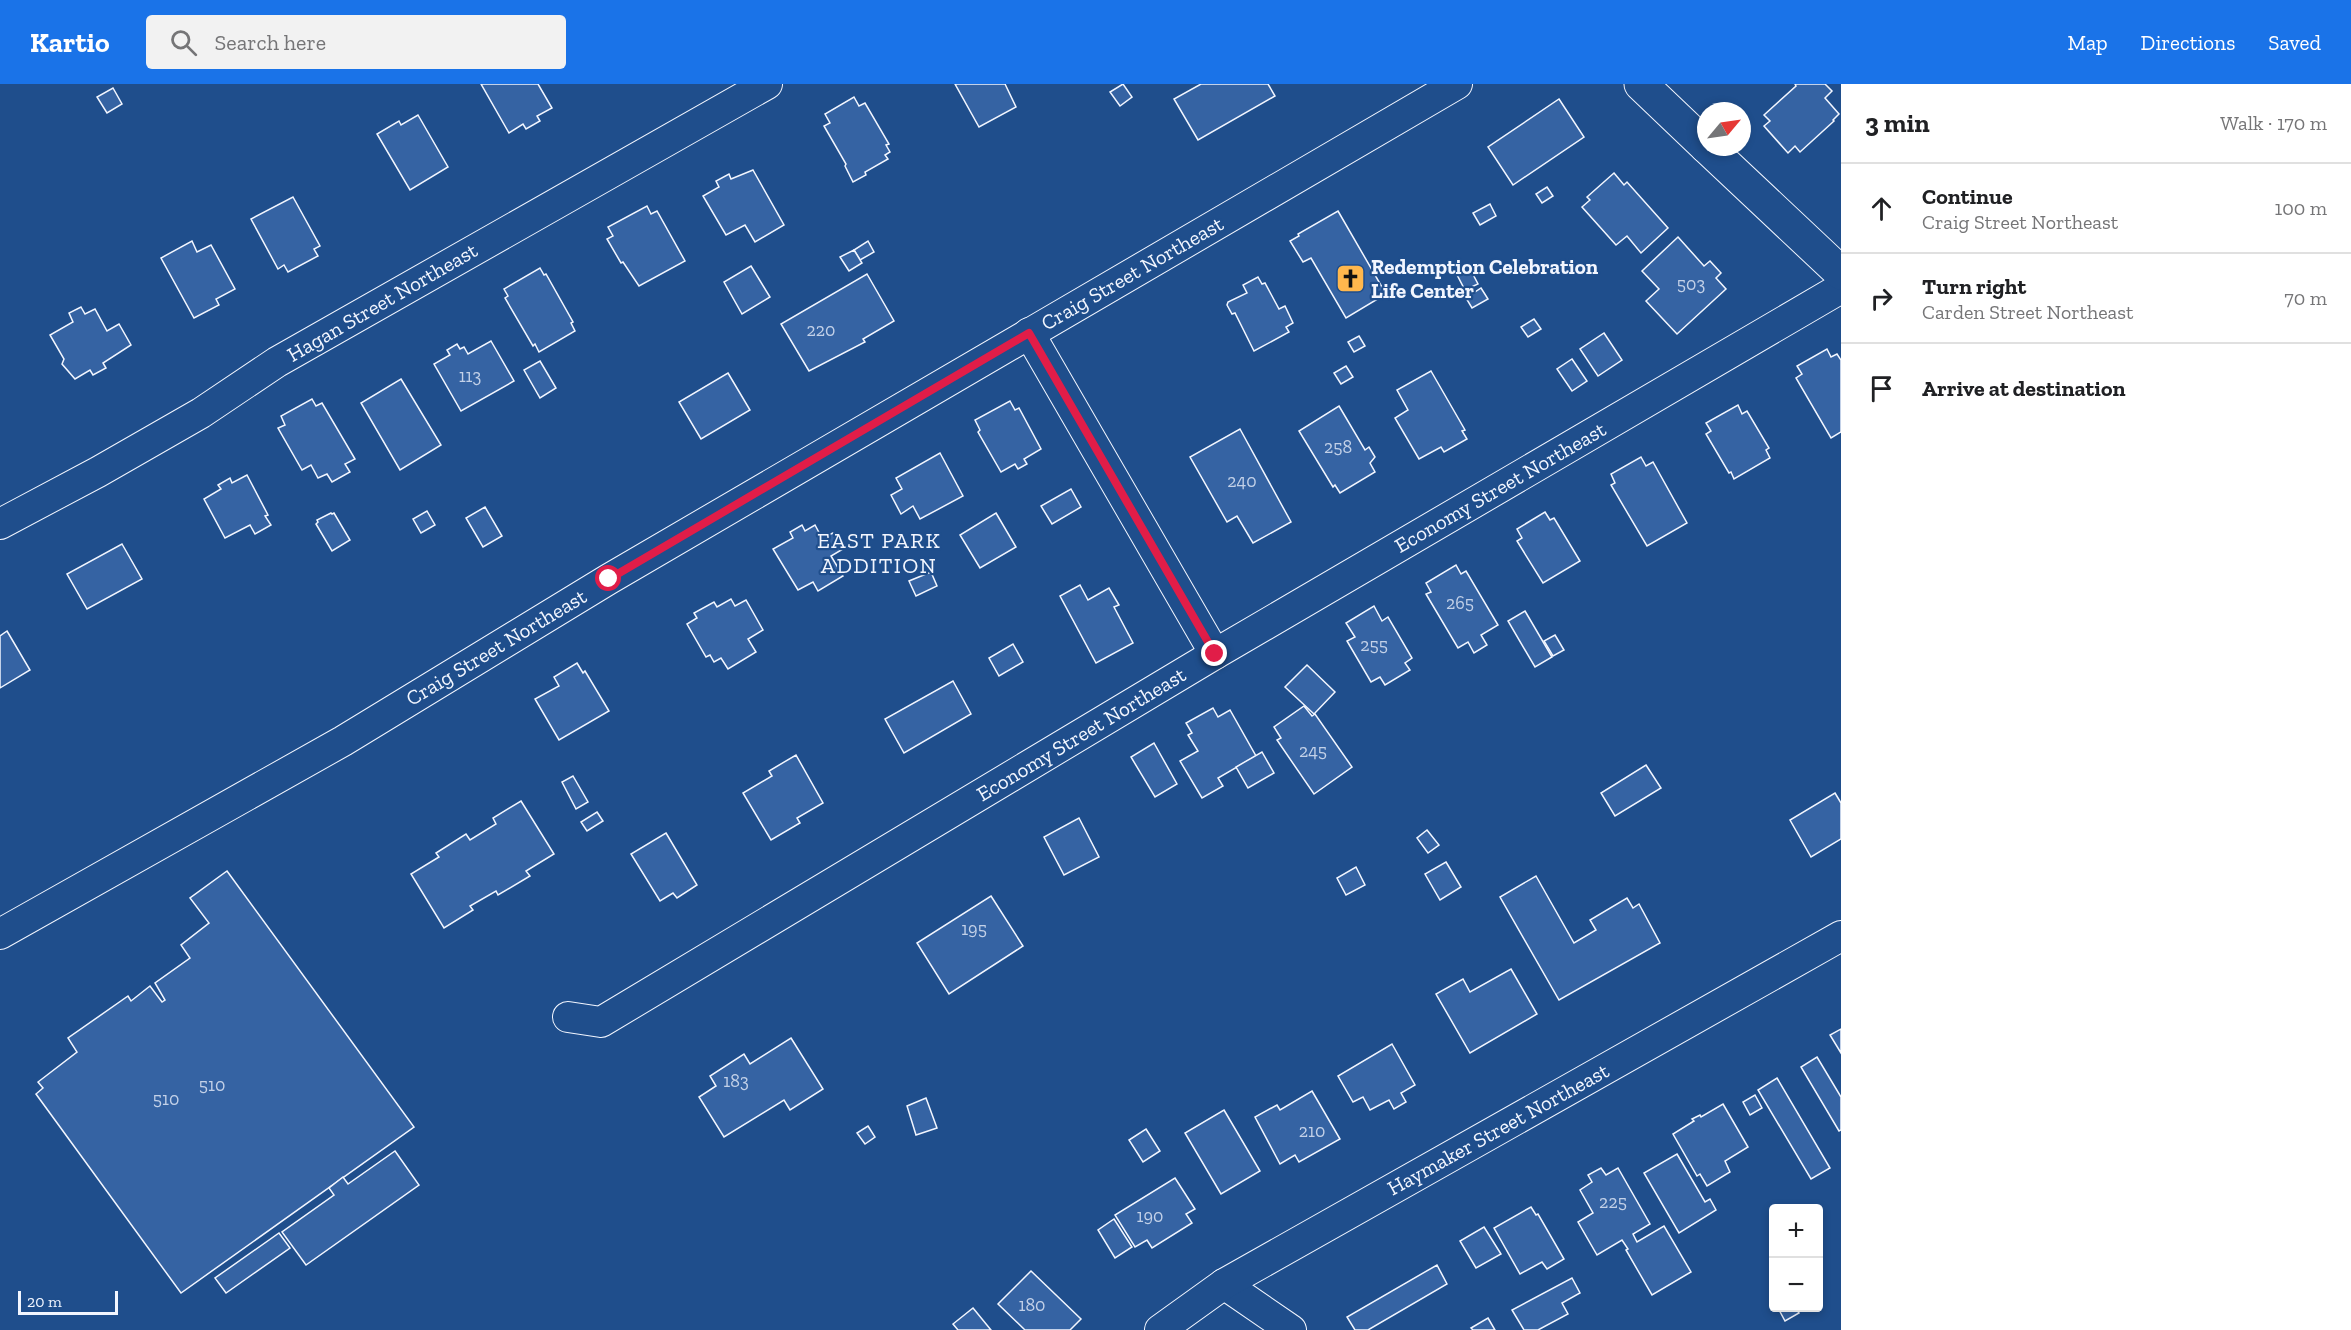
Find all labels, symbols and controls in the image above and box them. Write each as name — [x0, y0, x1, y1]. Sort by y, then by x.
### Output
search box — [146, 15, 566, 69]
text: Kartio — [30, 26, 110, 59]
icon: search — [167, 26, 200, 59]
text: Search here — [215, 29, 326, 56]
text: Map — [2068, 30, 2108, 55]
text: Directions — [2141, 30, 2235, 55]
text: Saved — [2268, 30, 2321, 55]
north arrow — [1697, 102, 1751, 156]
text: 3 min — [1865, 107, 1930, 139]
text: Walk · 170 m — [2220, 111, 2327, 135]
text: Continue — [1922, 183, 2013, 210]
icon: ahead — [1865, 192, 1898, 225]
text: 100 m — [2274, 196, 2327, 220]
text: Craig Street Northeast — [1922, 210, 2118, 234]
street label: Craig Street Northeast — [1037, 211, 1228, 335]
street label: Hagan Street Northeast — [282, 237, 482, 367]
place label: Redemption Celebration Life Center — [1371, 254, 1599, 303]
church icon: Redemption Celebration Life Center — [1334, 262, 1366, 294]
house number: 503 — [1677, 273, 1705, 295]
text: Turn right — [1922, 273, 2026, 300]
icon: right — [1865, 282, 1898, 315]
text: 70 m — [2284, 286, 2327, 310]
text: Carden Street Northeast — [1922, 300, 2133, 324]
house number: 220 — [807, 319, 835, 341]
house number: 113 — [459, 365, 482, 387]
icon: arrive — [1865, 372, 1898, 405]
text: Arrive at destination — [1922, 375, 2125, 402]
street label: Economy Street Northeast — [1390, 416, 1610, 558]
house number: 258 — [1324, 436, 1352, 458]
house number: 240 — [1227, 470, 1257, 492]
district label: EAST PARK ADDITION — [817, 527, 941, 579]
route start — [595, 565, 621, 591]
street label: Craig Street Northeast — [401, 583, 591, 711]
house number: 265 — [1446, 592, 1474, 614]
house number: 255 — [1360, 634, 1388, 656]
route end — [1201, 640, 1227, 666]
street label: Economy Street Northeast — [972, 661, 1190, 806]
house number: 245 — [1299, 740, 1327, 762]
house number: 195 — [961, 918, 987, 940]
street label: Haymaker Street Northeast — [1383, 1058, 1613, 1200]
house number: 183 — [723, 1070, 749, 1092]
house number: 510 — [199, 1074, 225, 1096]
house number: 510 — [153, 1088, 179, 1110]
house number: 210 — [1299, 1120, 1325, 1142]
house number: 225 — [1599, 1191, 1627, 1213]
map controls — [1769, 1204, 1823, 1312]
button: + — [1769, 1204, 1823, 1258]
house number: 190 — [1137, 1205, 1163, 1227]
button: − — [1769, 1258, 1823, 1312]
scale bar — [18, 1288, 118, 1316]
text: 20 m — [27, 1292, 62, 1311]
house number: 180 — [1019, 1294, 1045, 1316]

